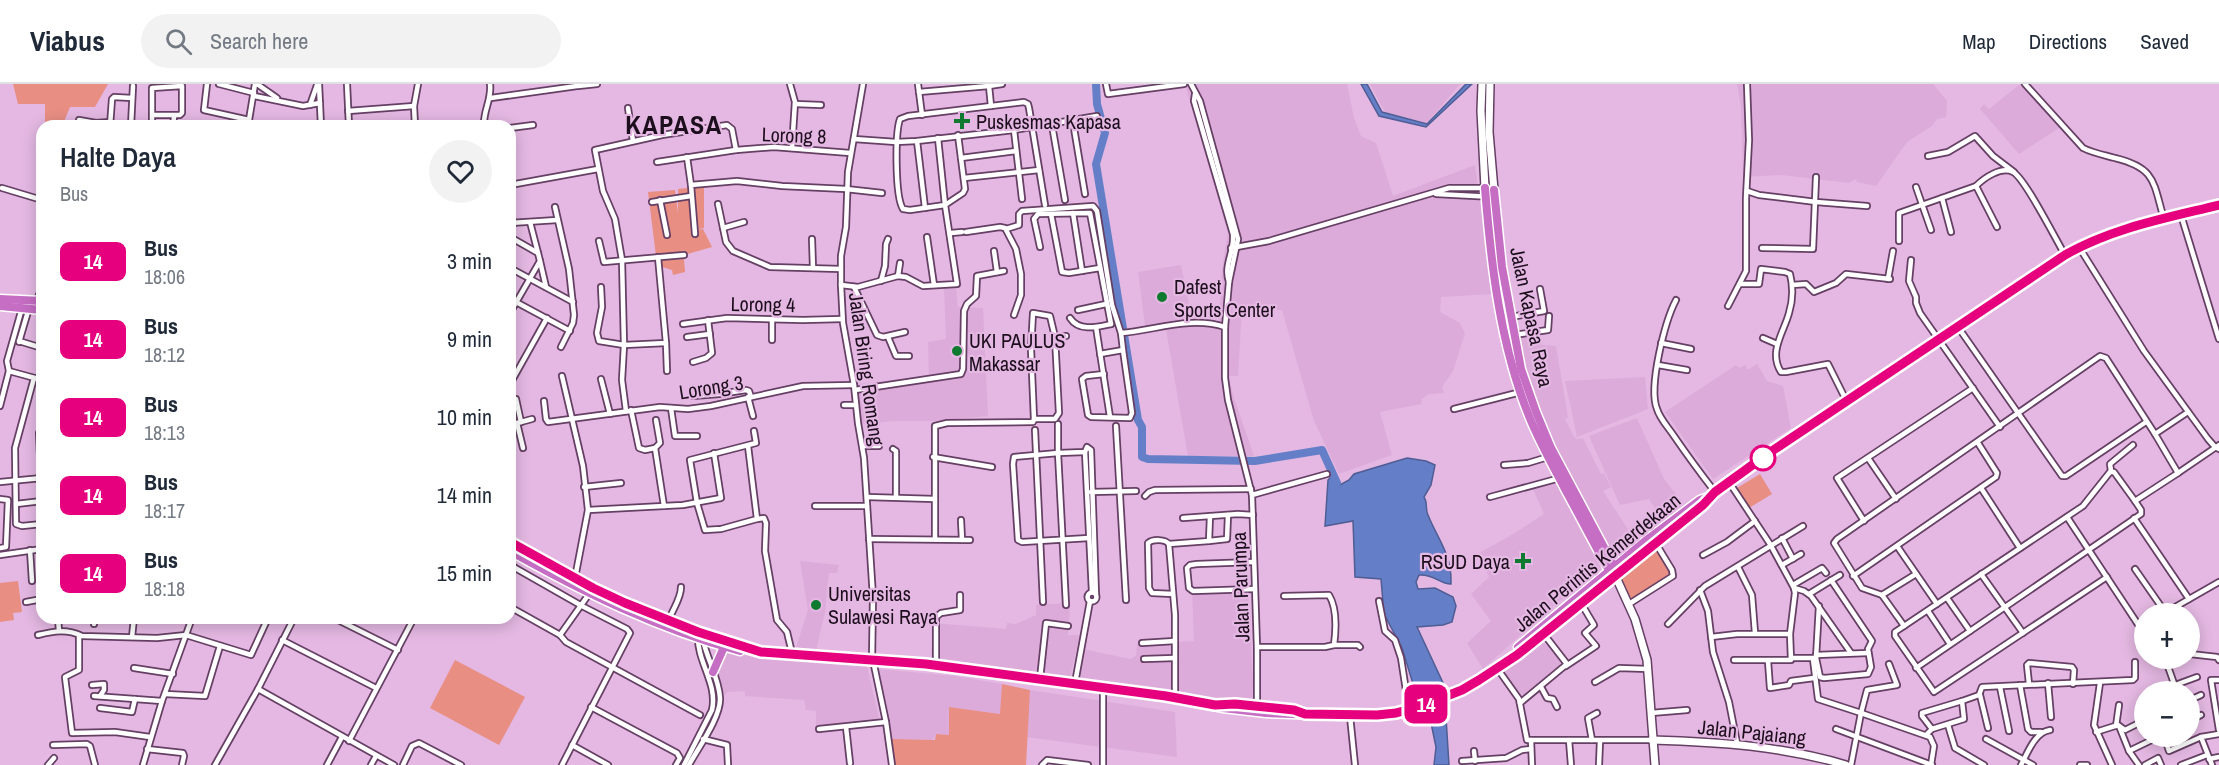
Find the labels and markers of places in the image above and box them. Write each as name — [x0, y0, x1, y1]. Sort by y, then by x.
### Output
place label: Puskesmas Kapasa — [976, 108, 1121, 135]
marker: Puskesmas Kapasa — [953, 112, 971, 130]
place label: Dafest Sports Center — [1174, 273, 1276, 323]
marker: Dafest Sports Center — [1155, 290, 1169, 304]
place label: UKI PAULUS Makassar — [969, 327, 1065, 377]
marker: UKI PAULUS Makassar — [950, 344, 964, 358]
unlabelled marker — [1750, 445, 1776, 471]
place label: RSUD Daya — [1421, 548, 1510, 575]
marker: RSUD Daya — [1514, 552, 1532, 570]
place label: Universitas Sulawesi Raya — [828, 580, 937, 630]
marker: Universitas Sulawesi Raya — [809, 598, 823, 612]

